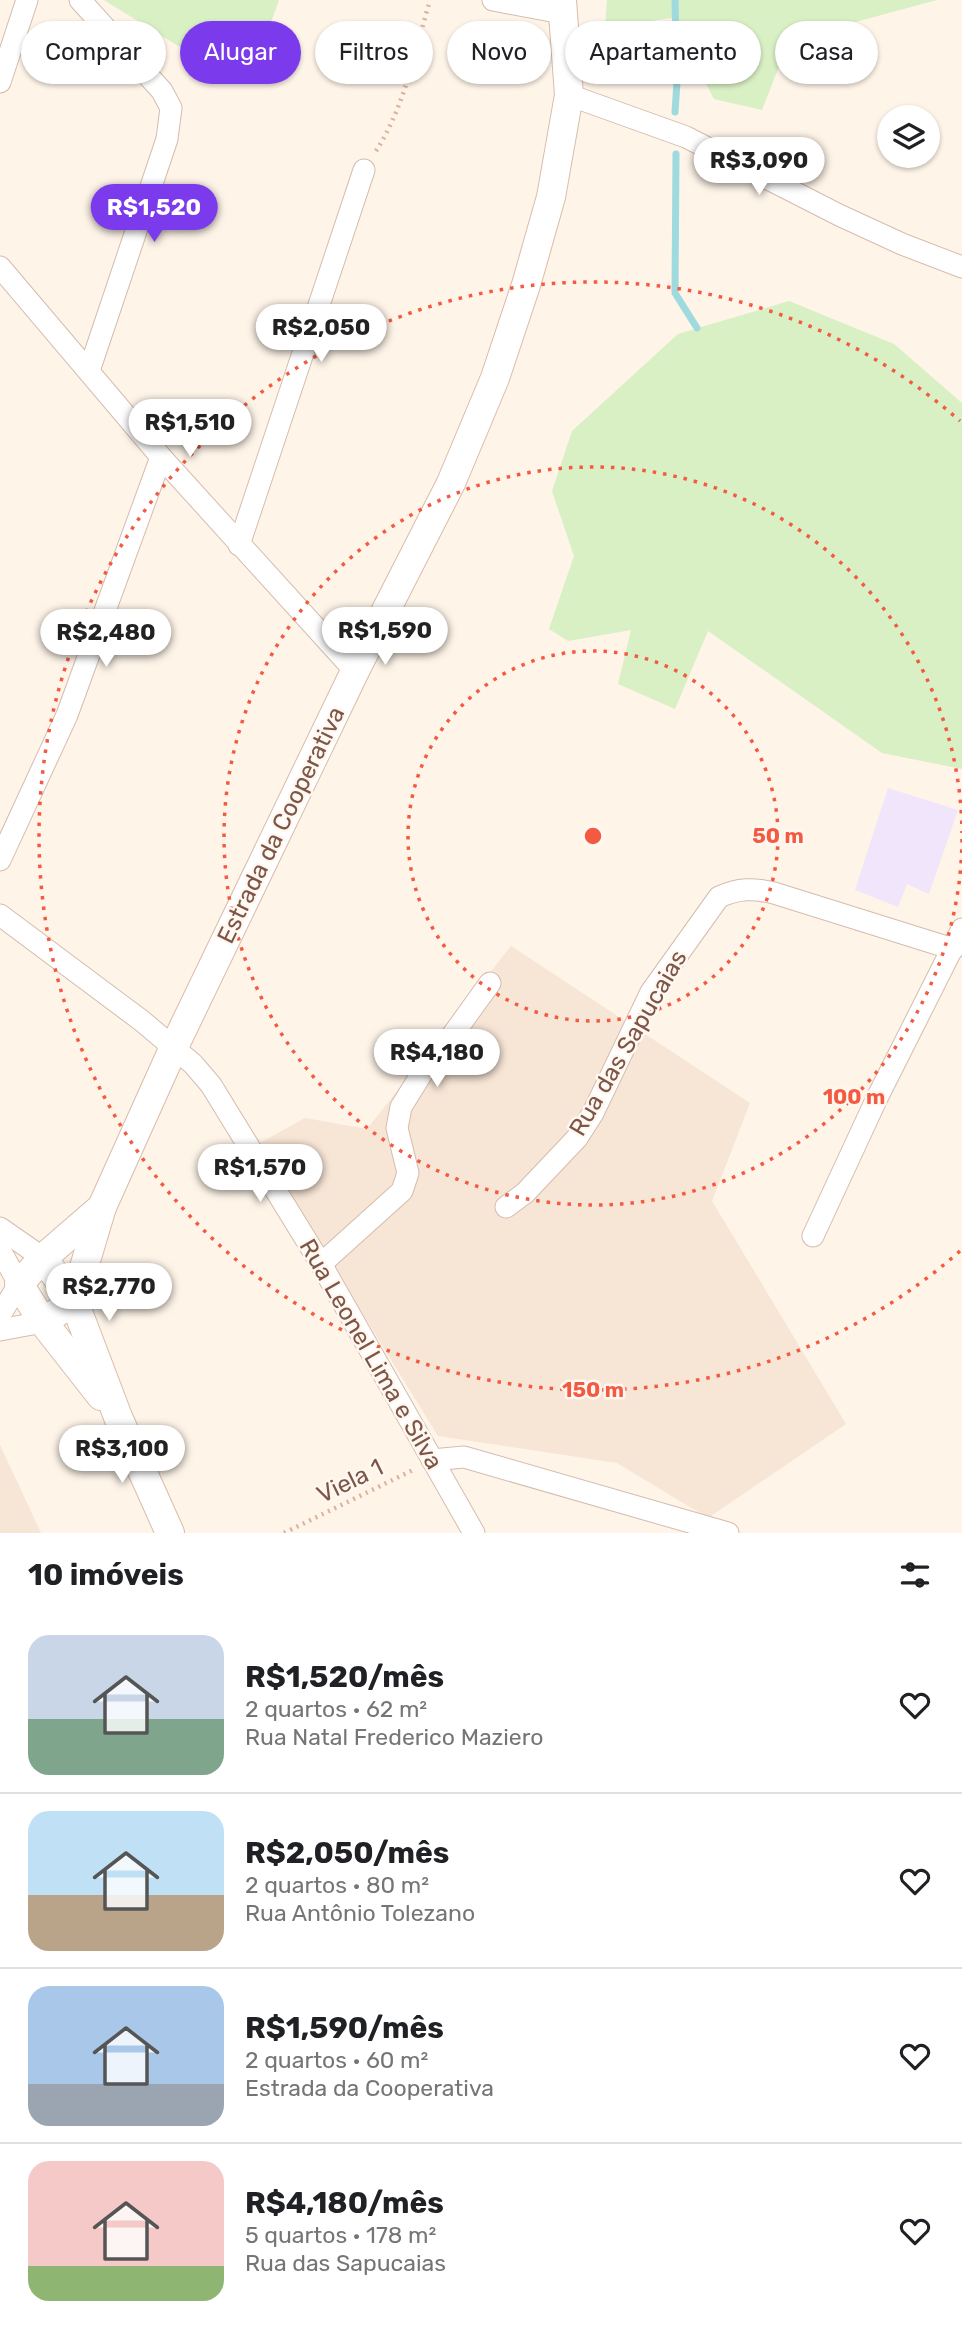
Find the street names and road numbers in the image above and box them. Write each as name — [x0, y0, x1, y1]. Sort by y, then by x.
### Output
street label: Estrada da Cooperativa — [211, 702, 351, 948]
street label: Rua das Sapucaias — [563, 945, 693, 1141]
street label: Rua Leonel Lima e Silva — [294, 1234, 448, 1474]
street label: Viela 1 — [312, 1453, 388, 1509]

